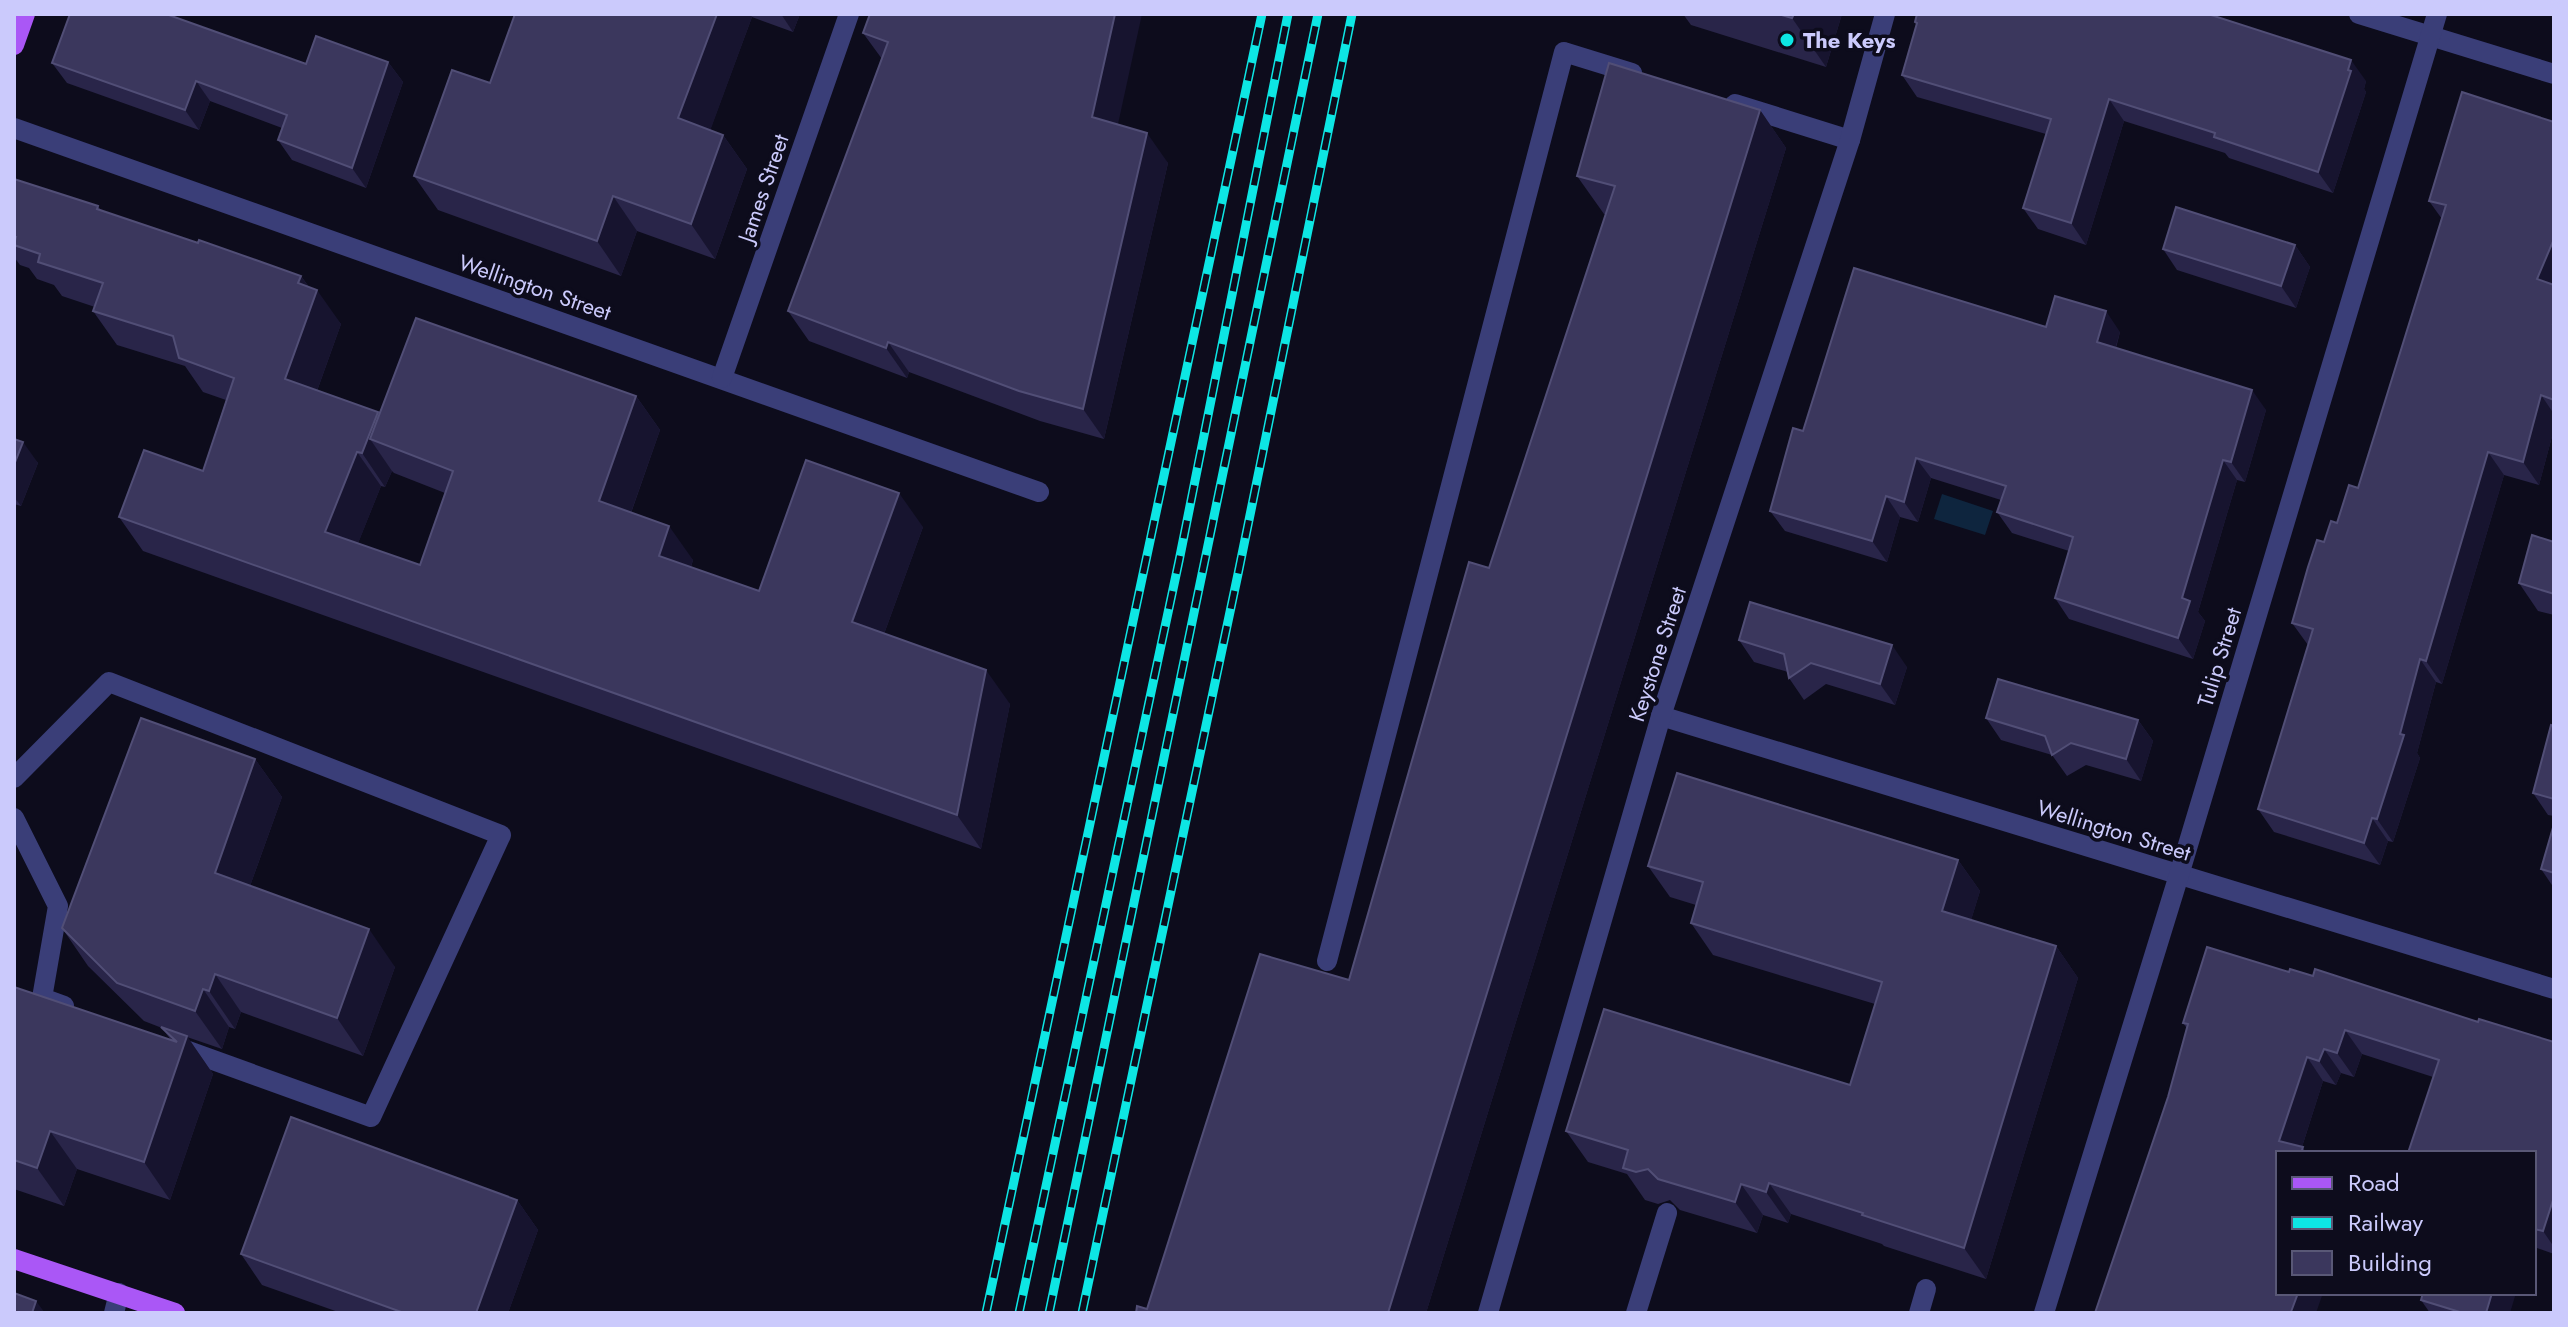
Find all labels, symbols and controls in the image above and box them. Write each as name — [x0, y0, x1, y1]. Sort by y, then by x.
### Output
place label: The Keys — [1803, 24, 1896, 56]
marker: The Keys — [1778, 31, 1796, 49]
street label: James Street — [729, 129, 797, 249]
street label: Wellington Street — [455, 246, 616, 328]
street label: Keystone Street — [1620, 582, 1694, 726]
street label: Tulip Street — [2189, 603, 2249, 711]
street label: Wellington Street — [2033, 791, 2195, 869]
legend — [2276, 1151, 2536, 1295]
text: Road — [2348, 1165, 2400, 1200]
text: Railway — [2348, 1205, 2423, 1240]
text: Building — [2348, 1245, 2432, 1280]

